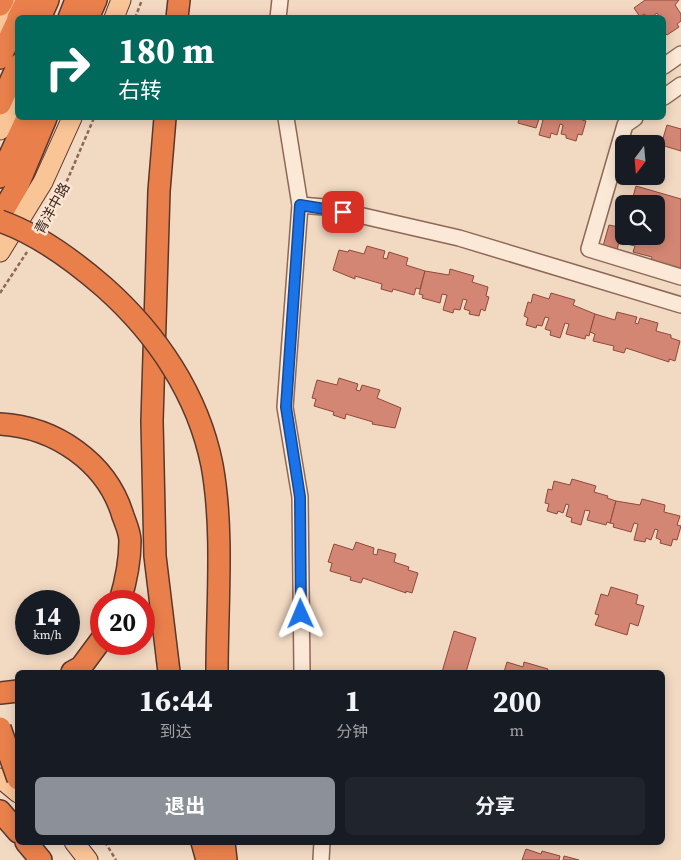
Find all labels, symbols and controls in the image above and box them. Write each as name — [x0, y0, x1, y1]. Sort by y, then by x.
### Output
text: 180 m — [118, 27, 214, 75]
icon: right — [35, 35, 100, 100]
text: 右转 — [118, 75, 162, 105]
north arrow — [615, 135, 665, 185]
map controls — [615, 135, 665, 245]
street label: 青洋中路 — [30, 179, 74, 237]
pin — [322, 191, 364, 233]
button: search — [615, 195, 665, 245]
icon: arrive — [329, 198, 357, 226]
position arrow — [274, 587, 326, 639]
speed limit sign: 20 — [90, 590, 155, 655]
text: 14 — [34, 599, 61, 633]
text: km/h — [33, 627, 62, 643]
text: 16:44 — [139, 680, 213, 721]
text: 1 — [344, 680, 361, 721]
text: 200 — [492, 681, 541, 722]
text: m — [510, 719, 524, 741]
text: 到达 — [160, 720, 192, 742]
text: 分钟 — [337, 720, 369, 742]
button: 退出 — [35, 777, 335, 835]
button: 分享 — [345, 777, 645, 835]

